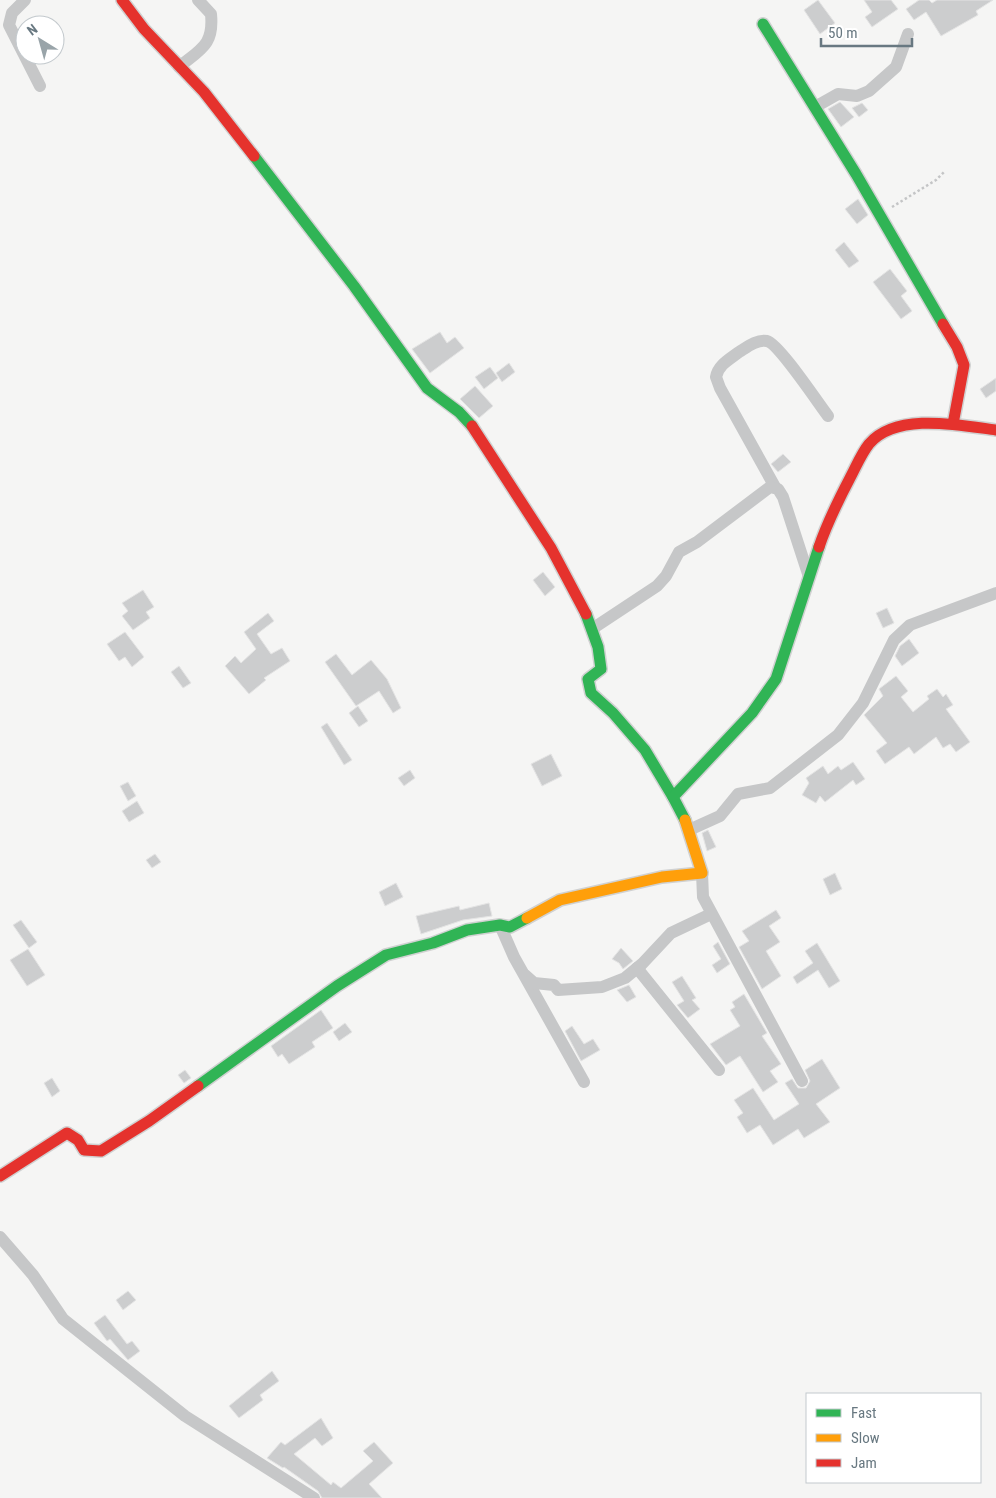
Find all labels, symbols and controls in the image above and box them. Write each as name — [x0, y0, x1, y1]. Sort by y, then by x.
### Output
north arrow — [15, 15, 65, 65]
scale bar — [821, 15, 912, 47]
text: N — [24, 21, 40, 39]
text: 50 m — [828, 24, 858, 42]
legend — [806, 1393, 981, 1483]
text: Fast — [851, 1404, 876, 1422]
text: Slow — [851, 1429, 880, 1447]
text: Jam — [851, 1454, 877, 1472]

